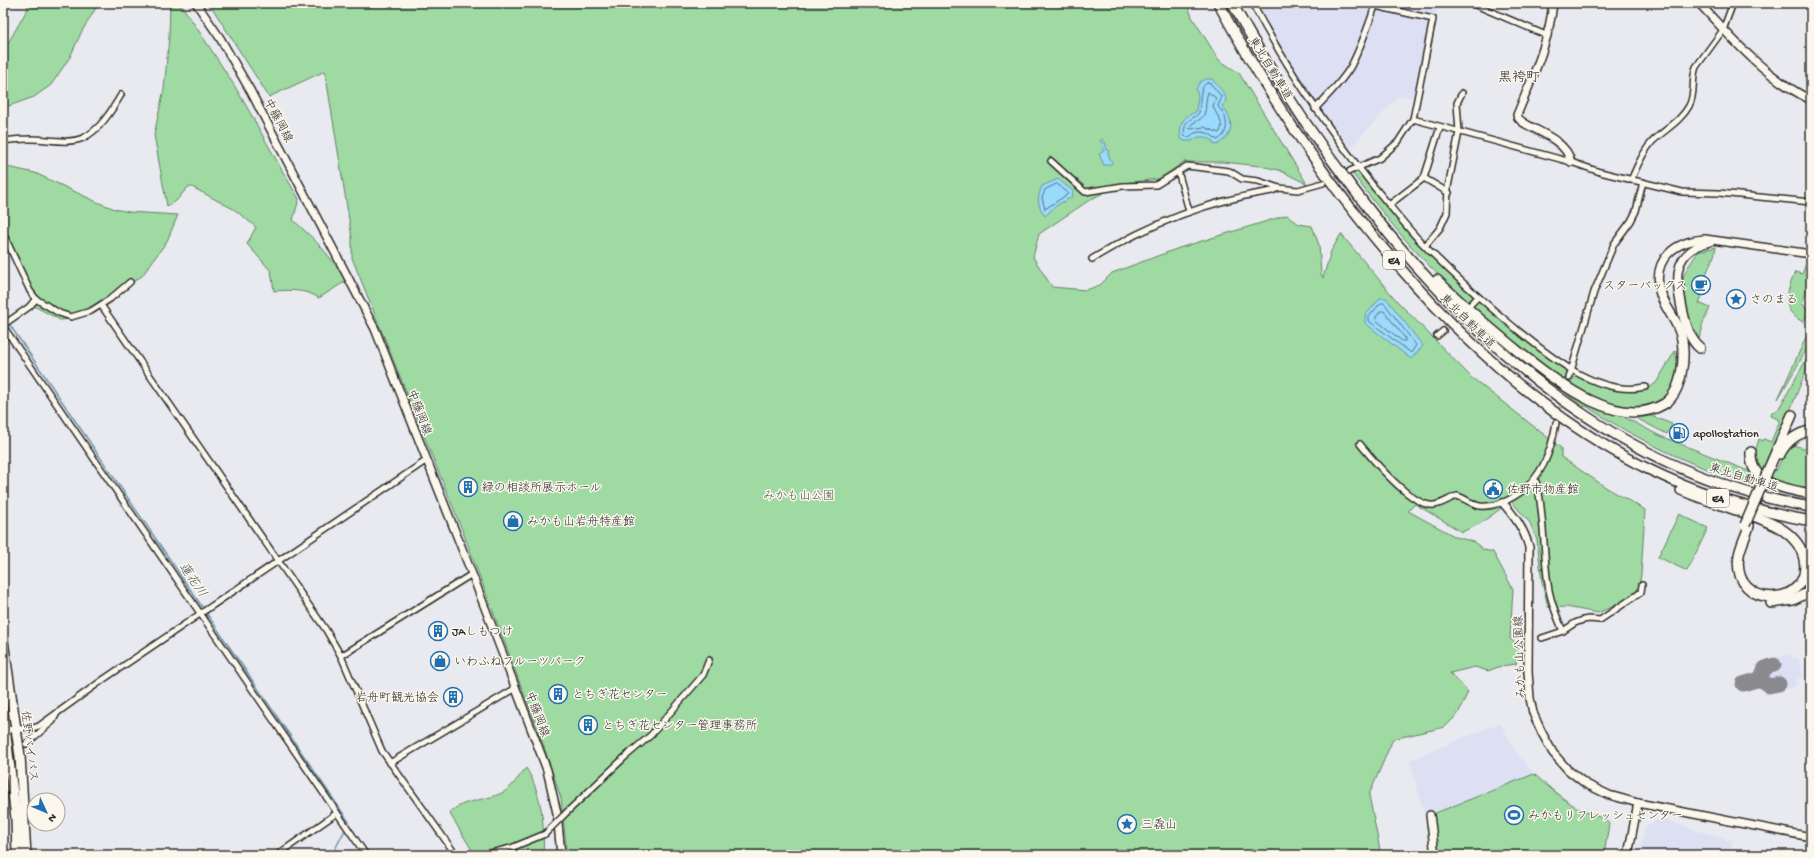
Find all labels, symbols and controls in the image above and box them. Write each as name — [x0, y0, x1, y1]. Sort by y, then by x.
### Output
street label: 東北自動車道 — [1244, 34, 1295, 103]
district label: 黒袴町 — [1498, 70, 1540, 87]
street label: 中藤岡線 — [260, 96, 296, 145]
road number: E4 — [1383, 251, 1405, 269]
cafe icon: スターバックス — [1690, 274, 1712, 296]
place label: スターバックス — [1603, 280, 1687, 294]
place icon: さのまる — [1725, 288, 1747, 310]
street label: 東北自動車道 — [1436, 291, 1498, 353]
place label: さのまる — [1750, 293, 1798, 308]
street label: 中藤岡線 — [403, 387, 434, 438]
fuel station icon: apollostation — [1668, 422, 1690, 444]
place label: apollostation — [1693, 428, 1759, 442]
street label: 東北自動車道 — [1707, 461, 1780, 496]
building icon: 緑の相談所展示ホール — [457, 476, 479, 498]
public building icon: 佐野市物産館 — [1482, 478, 1504, 500]
place label: 緑の相談所展示ホール — [482, 481, 601, 496]
place label: 佐野市物産館 — [1507, 483, 1579, 498]
park label: みかも山公園 — [763, 489, 835, 504]
road number: E4 — [1707, 489, 1729, 507]
shop icon: みかも山岩舟特産館 — [502, 510, 524, 532]
place label: みかも山岩舟特産館 — [527, 515, 635, 530]
water label: 蓮花川 — [175, 559, 210, 601]
street label: みかも山公園線 — [1512, 615, 1529, 699]
building icon: JAしもつけ — [427, 620, 449, 642]
place label: JAしもつけ — [452, 626, 513, 640]
shop icon: いわふねフルーツパーク — [429, 650, 451, 672]
place label: いわふねフルーツパーク — [454, 656, 586, 670]
building icon: とちぎ花センター — [547, 683, 569, 705]
building icon: 岩舟町観光協会 — [442, 686, 464, 708]
place label: とちぎ花センター — [572, 688, 668, 703]
street label: 中藤岡線 — [521, 689, 552, 740]
place label: 岩舟町観光協会 — [355, 691, 439, 706]
street label: 佐野バイパス — [17, 710, 40, 783]
building icon: とちぎ花センター管理事務所 — [577, 714, 599, 736]
place label: とちぎ花センター管理事務所 — [602, 719, 758, 734]
north arrow — [26, 792, 66, 832]
sports icon: みかもリフレッシュセンター — [1503, 804, 1525, 826]
place label: みかもリフレッシュセンター — [1528, 810, 1683, 824]
text: N — [45, 811, 59, 824]
place icon: 三毳山 — [1116, 813, 1138, 835]
place label: 三毳山 — [1141, 818, 1177, 833]

